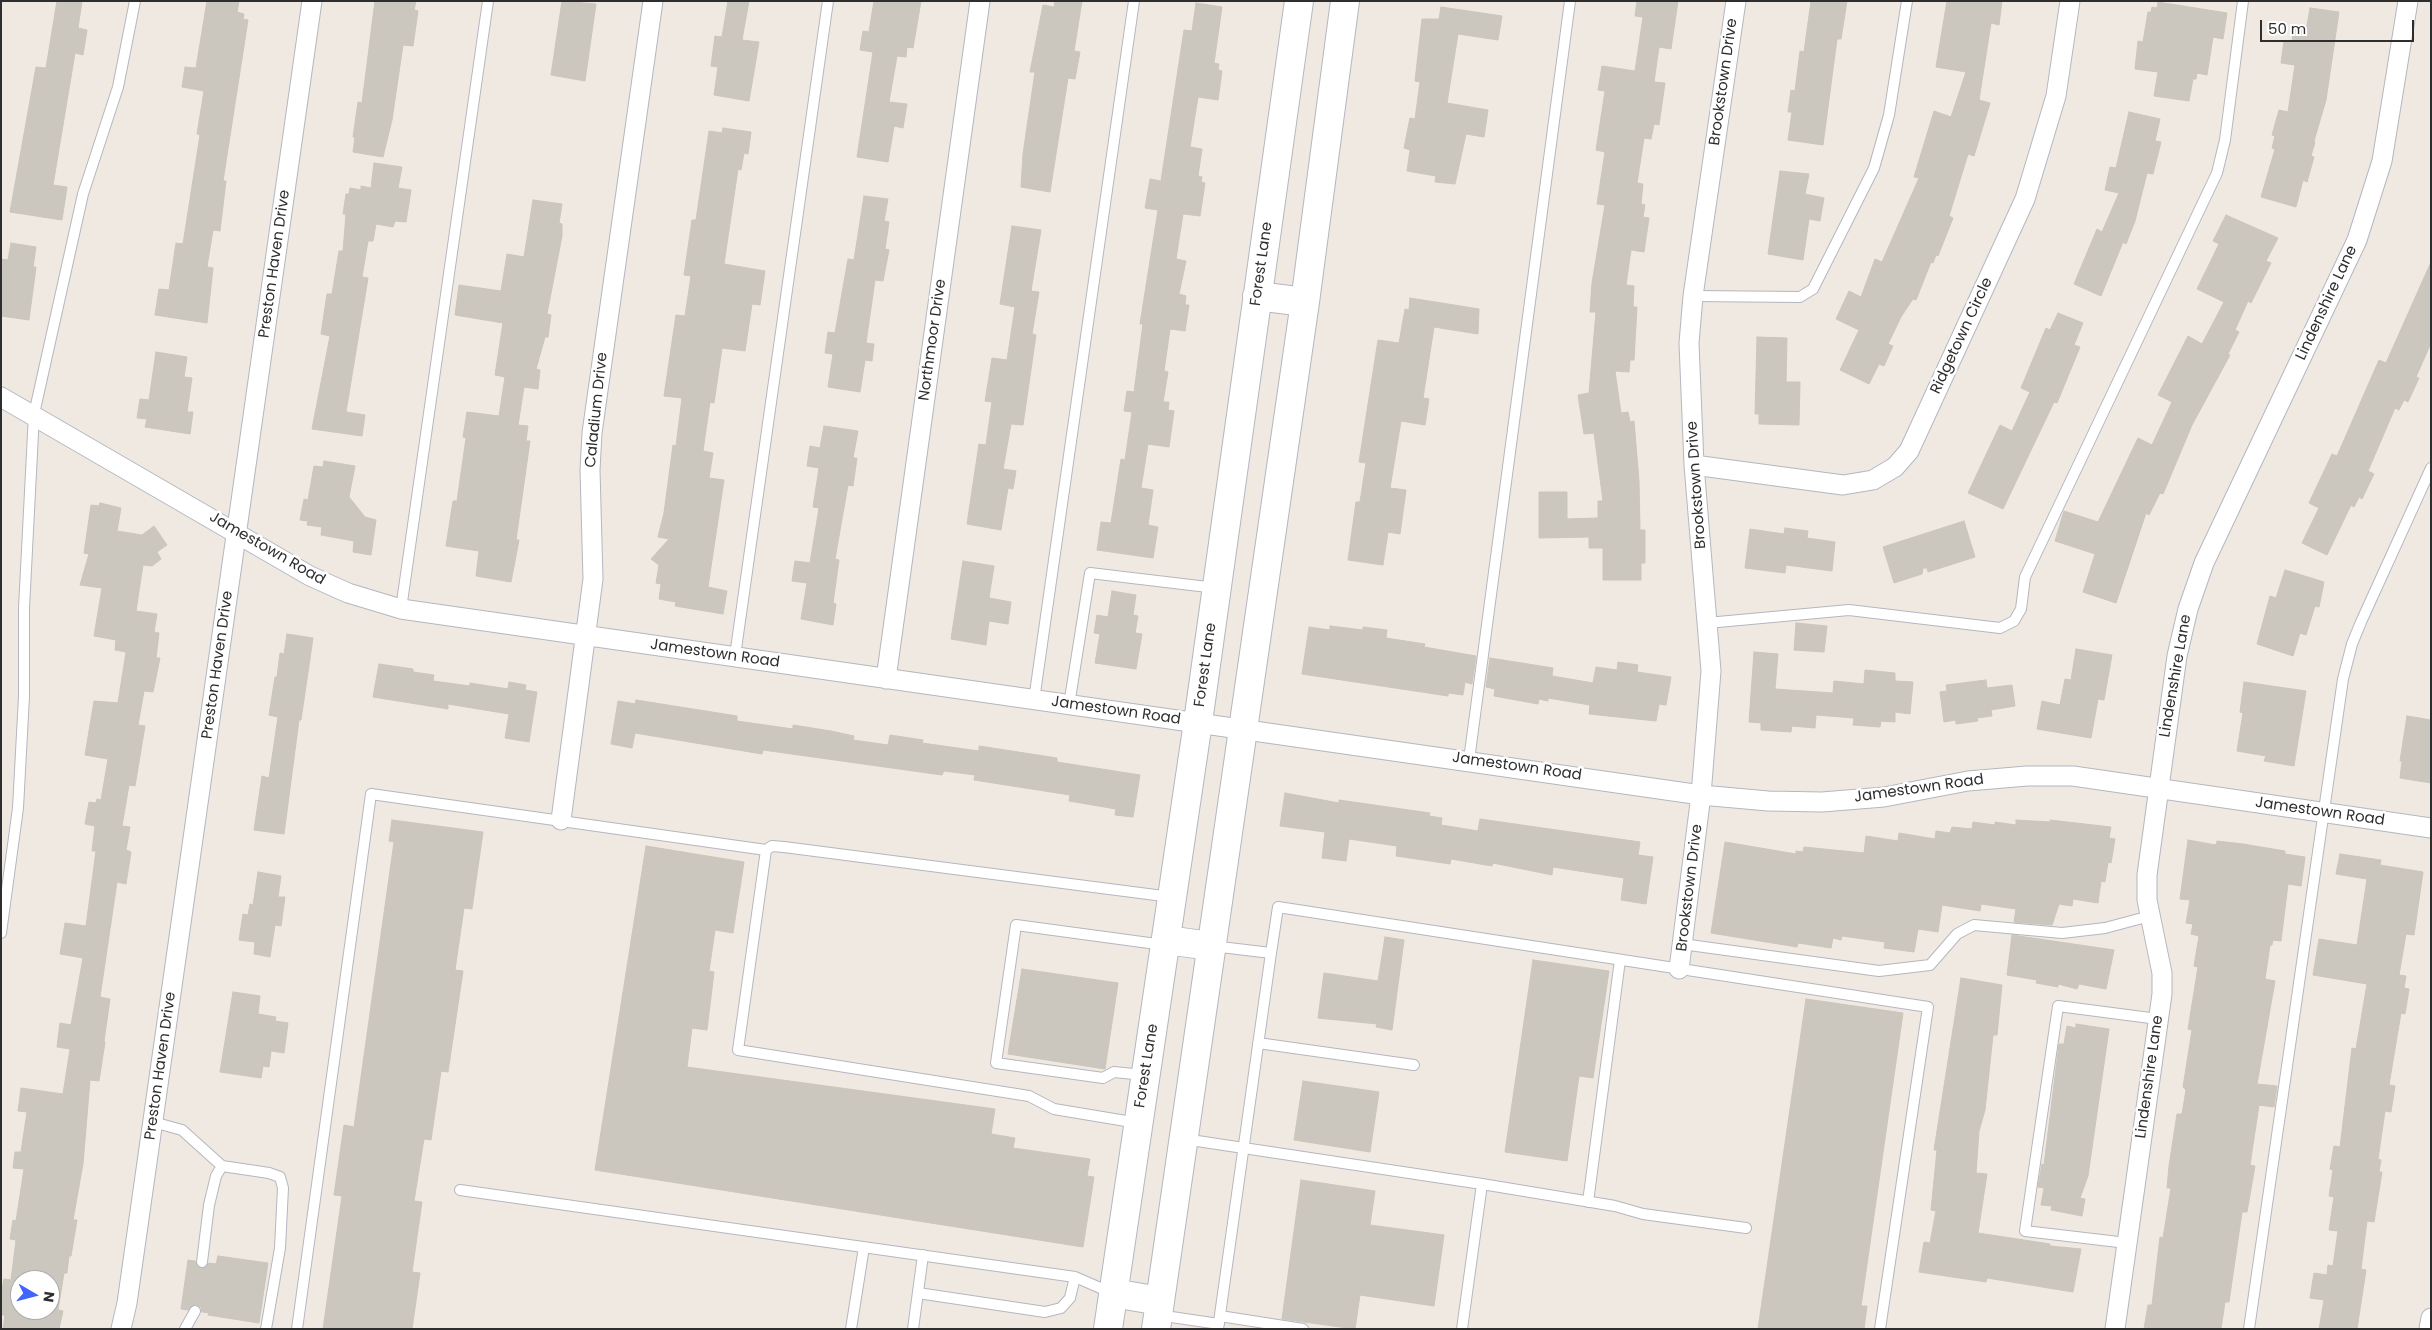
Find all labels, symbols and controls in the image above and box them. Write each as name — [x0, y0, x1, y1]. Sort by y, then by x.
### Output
scale bar — [2262, 10, 2416, 42]
street label: Brookstown Drive — [1706, 17, 1742, 147]
text: 50 m — [2268, 18, 2306, 39]
street label: Preston Haven Drive — [256, 189, 294, 339]
street label: Forest Lane — [1247, 221, 1277, 307]
street label: Lindenshire Lane — [2293, 243, 2361, 363]
street label: Ridgetown Circle — [1927, 275, 1997, 397]
street label: Northmoor Drive — [916, 278, 950, 402]
street label: Caladium Drive — [582, 351, 612, 469]
street label: Brookstown Drive — [1684, 420, 1710, 550]
street label: Jamestown Road — [206, 509, 328, 589]
street label: Preston Haven Drive — [199, 590, 237, 740]
street label: Lindenshire Lane — [2156, 613, 2196, 739]
street label: Forest Lane — [1191, 622, 1221, 708]
street label: Jamestown Road — [649, 636, 781, 672]
street label: Jamestown Road — [1050, 693, 1182, 729]
street label: Jamestown Road — [1451, 749, 1583, 785]
street label: Jamestown Road — [1853, 771, 1985, 807]
street label: Jamestown Road — [2254, 794, 2386, 830]
street label: Brookstown Drive — [1673, 823, 1707, 953]
street label: Preston Haven Drive — [142, 991, 180, 1141]
street label: Lindenshire Lane — [2132, 1014, 2168, 1140]
street label: Forest Lane — [1131, 1023, 1163, 1109]
north arrow — [10, 1270, 60, 1320]
text: N — [38, 1290, 59, 1304]

